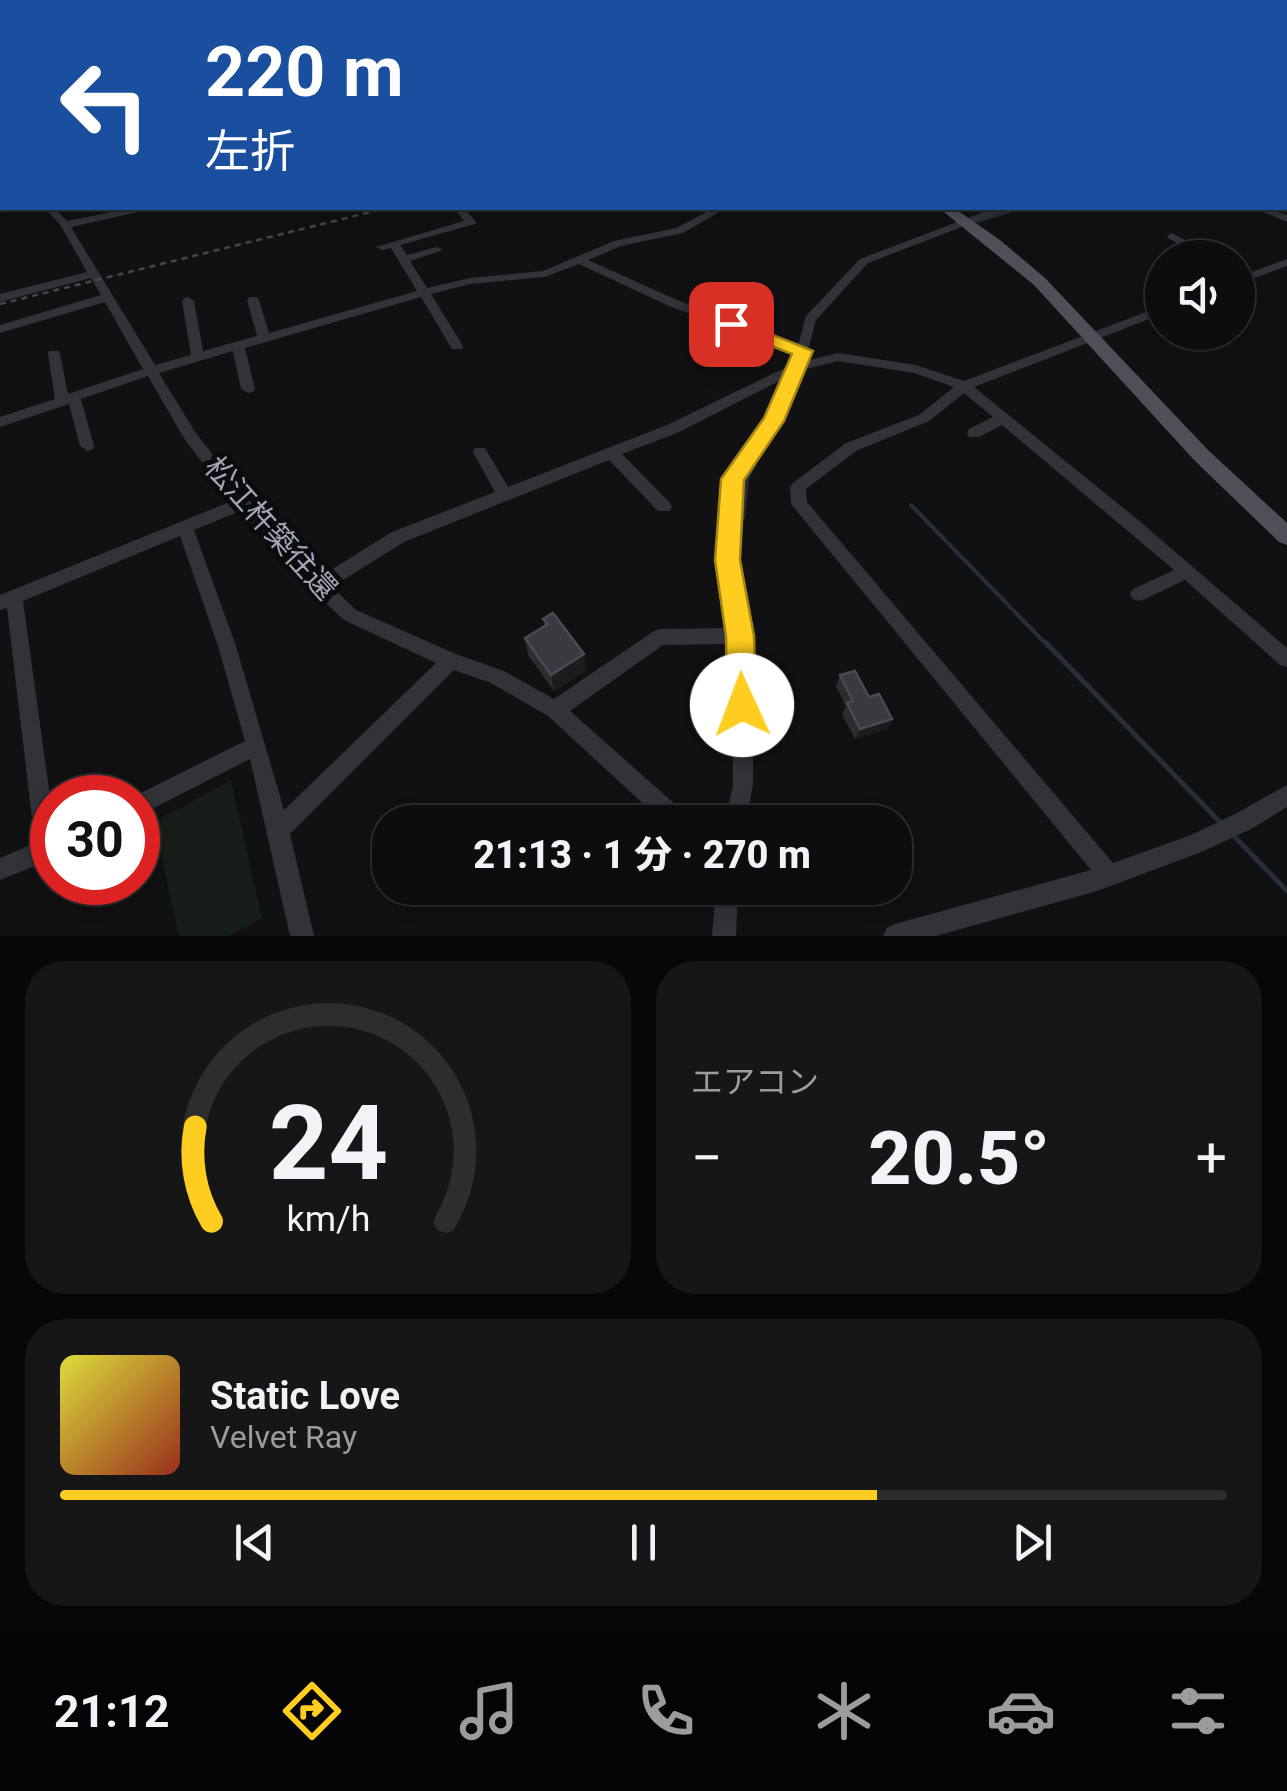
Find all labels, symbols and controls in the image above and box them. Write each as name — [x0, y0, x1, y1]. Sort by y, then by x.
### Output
text: 220 m — [205, 31, 404, 113]
icon: left — [40, 40, 170, 170]
text: 左折 — [205, 125, 295, 178]
map controls — [1145, 240, 1255, 350]
button: sound — [1145, 240, 1255, 350]
pin — [689, 282, 774, 367]
icon: arrive — [704, 297, 759, 352]
street label: 松江杵築往還 — [198, 449, 344, 607]
position arrow — [690, 653, 794, 757]
speed limit sign: 30 — [30, 775, 160, 905]
text: 21:13 · 1 分 · 270 m — [473, 833, 811, 877]
text: エアコン — [691, 1063, 819, 1101]
text: 24 — [268, 1083, 388, 1204]
text: 20.5° — [868, 1114, 1050, 1202]
text: − — [691, 1126, 722, 1190]
text: + — [1196, 1126, 1227, 1190]
text: km/h — [286, 1198, 370, 1240]
text: Static Love — [210, 1374, 400, 1418]
text: Velvet Ray — [210, 1418, 357, 1456]
icon: previous — [227, 1515, 282, 1570]
icon: pause — [616, 1515, 671, 1570]
icon: next — [1005, 1515, 1060, 1570]
icon: directions — [277, 1676, 347, 1746]
icon: music — [454, 1676, 524, 1746]
icon: phone — [631, 1676, 701, 1746]
icon: climate — [809, 1676, 879, 1746]
icon: car — [986, 1676, 1056, 1746]
icon: filters — [1163, 1676, 1233, 1746]
text: 21:12 — [54, 1685, 170, 1738]

